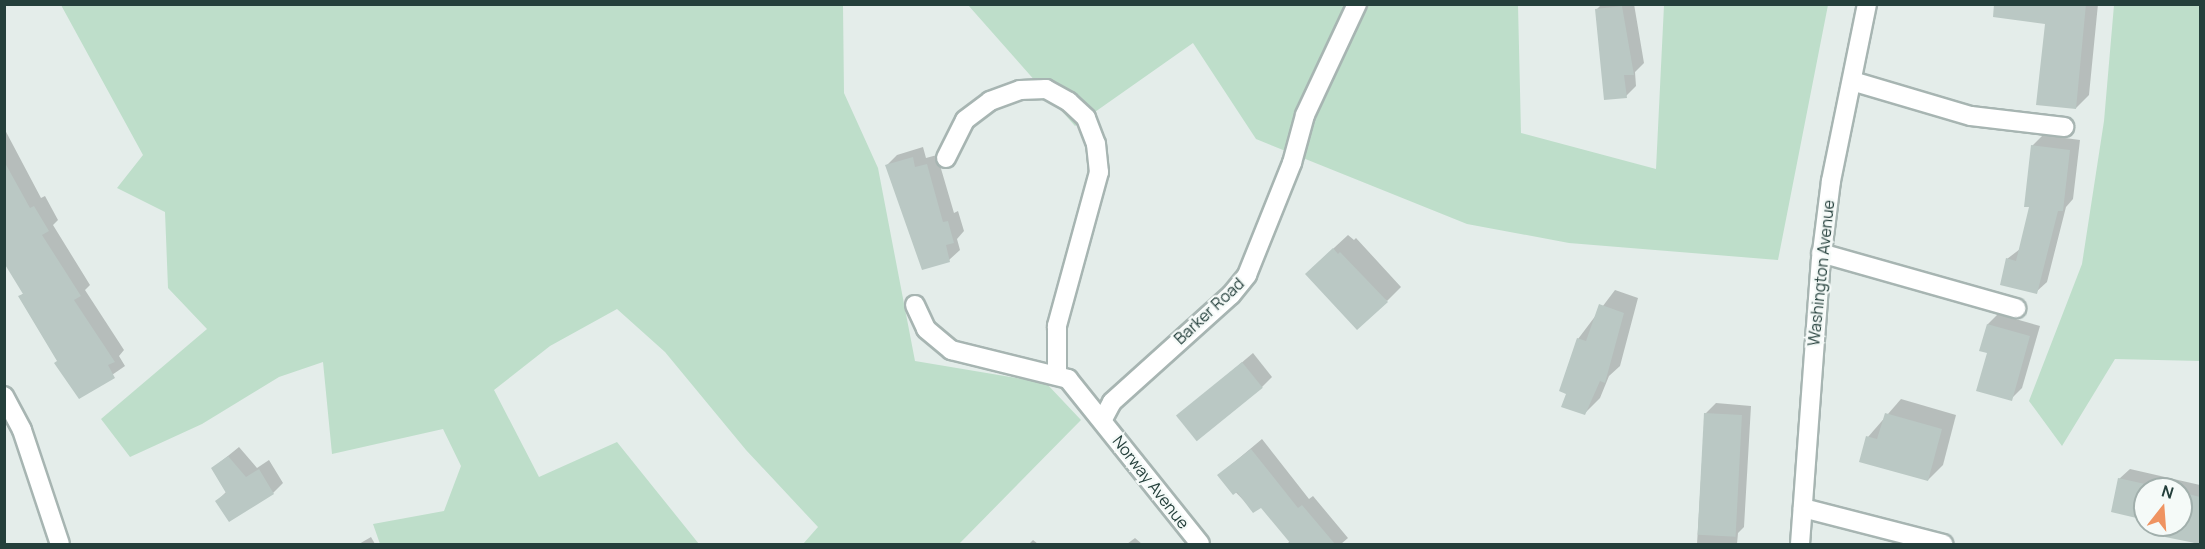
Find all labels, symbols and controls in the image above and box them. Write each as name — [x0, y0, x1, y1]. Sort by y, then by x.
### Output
street label: Washington Avenue — [1804, 199, 1838, 347]
street label: Barker Road — [1170, 274, 1248, 348]
street label: Norway Avenue — [1109, 432, 1193, 532]
north arrow — [2133, 477, 2193, 537]
text: N — [2159, 479, 2176, 504]

